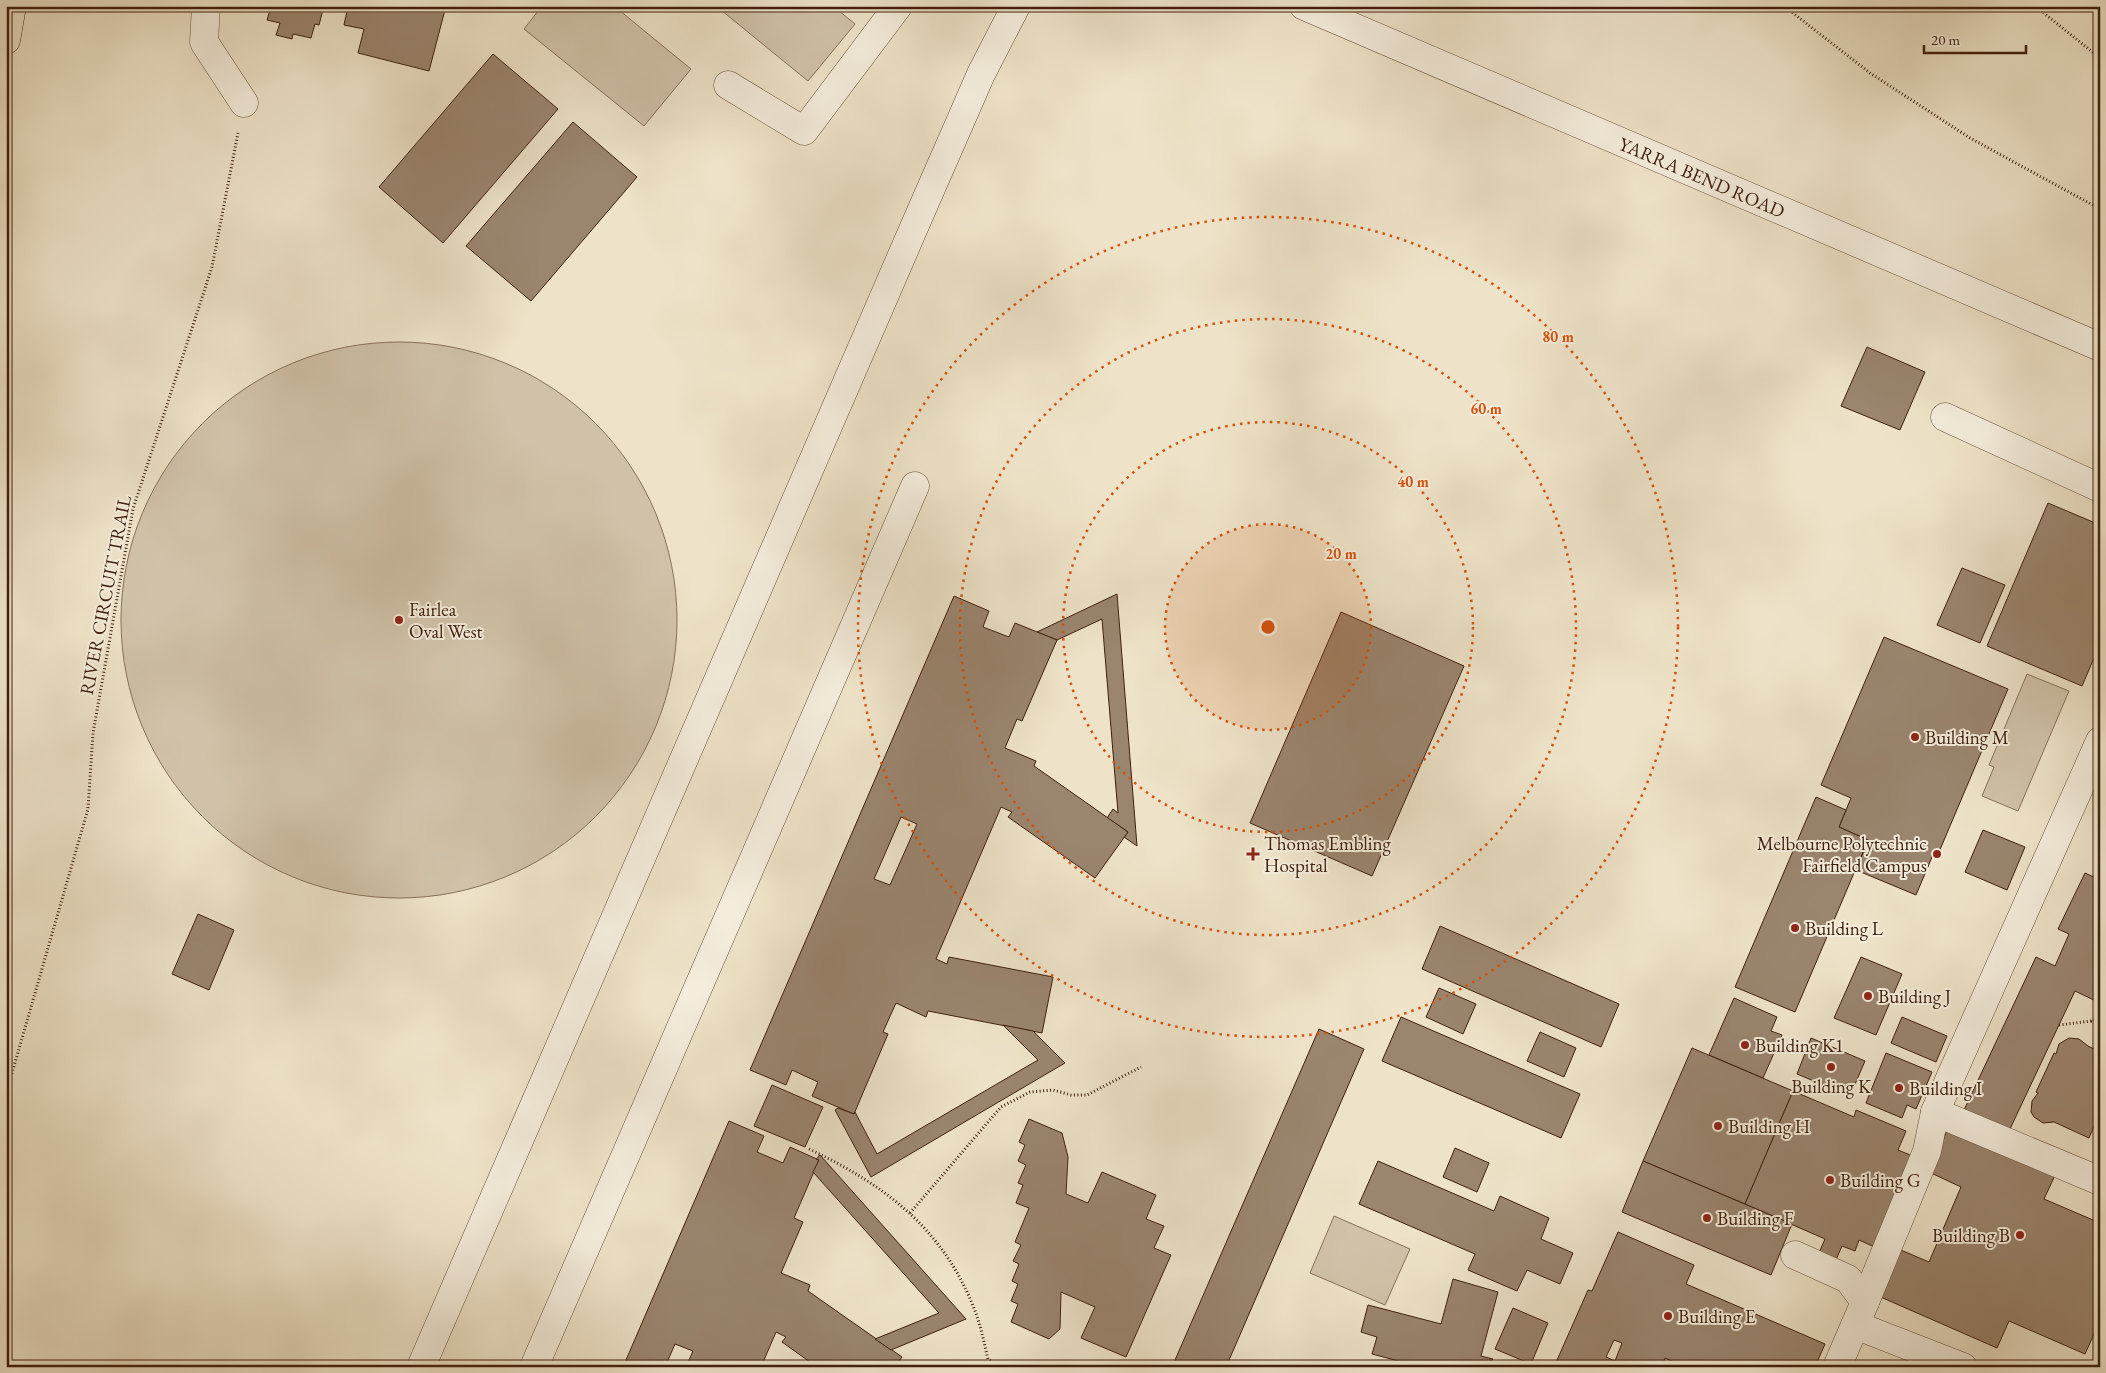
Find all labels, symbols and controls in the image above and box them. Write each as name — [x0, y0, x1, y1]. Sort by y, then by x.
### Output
scale bar — [1924, 22, 2026, 54]
text: 20 m — [1931, 30, 1960, 49]
street label: YARRA BEND ROAD — [1615, 131, 1789, 224]
text: 80 m — [1542, 327, 1574, 346]
text: 60 m — [1470, 399, 1502, 418]
text: 40 m — [1397, 472, 1429, 491]
street label: RIVER CIRCUIT TRAIL — [74, 493, 137, 697]
text: 20 m — [1325, 544, 1357, 563]
place label: Fairlea Oval West — [409, 597, 483, 644]
marker: Fairlea Oval West — [393, 614, 405, 626]
centre of rings — [1259, 618, 1277, 636]
place label: Building M — [1925, 725, 2009, 750]
marker: Building M — [1909, 731, 1921, 743]
place label: Thomas Embling Hospital — [1264, 831, 1391, 878]
place label: Melbourne Polytechnic Fairfield Campus — [1757, 831, 1927, 878]
marker: Thomas Embling Hospital — [1246, 847, 1260, 861]
marker: Melbourne Polytechnic Fairfield Campus — [1931, 848, 1943, 860]
place label: Building L — [1805, 916, 1883, 941]
marker: Building L — [1789, 922, 1801, 934]
place label: Building J — [1878, 984, 1951, 1009]
marker: Building J — [1862, 990, 1874, 1002]
place label: Building K1 — [1755, 1033, 1844, 1058]
marker: Building K1 — [1739, 1039, 1751, 1051]
marker: Building K — [1825, 1061, 1837, 1073]
place label: Building K — [1791, 1074, 1872, 1099]
place label: Building I — [1909, 1076, 1983, 1101]
marker: Building I — [1893, 1082, 1905, 1094]
place label: Building H — [1728, 1114, 1810, 1139]
marker: Building H — [1712, 1120, 1724, 1132]
place label: Building G — [1840, 1168, 1921, 1193]
marker: Building G — [1824, 1174, 1836, 1186]
place label: Building F — [1717, 1206, 1794, 1231]
marker: Building F — [1701, 1212, 1713, 1224]
place label: Building B — [1932, 1223, 2010, 1248]
marker: Building B — [2014, 1229, 2026, 1241]
place label: Building E — [1678, 1304, 1756, 1329]
marker: Building E — [1662, 1310, 1674, 1322]

